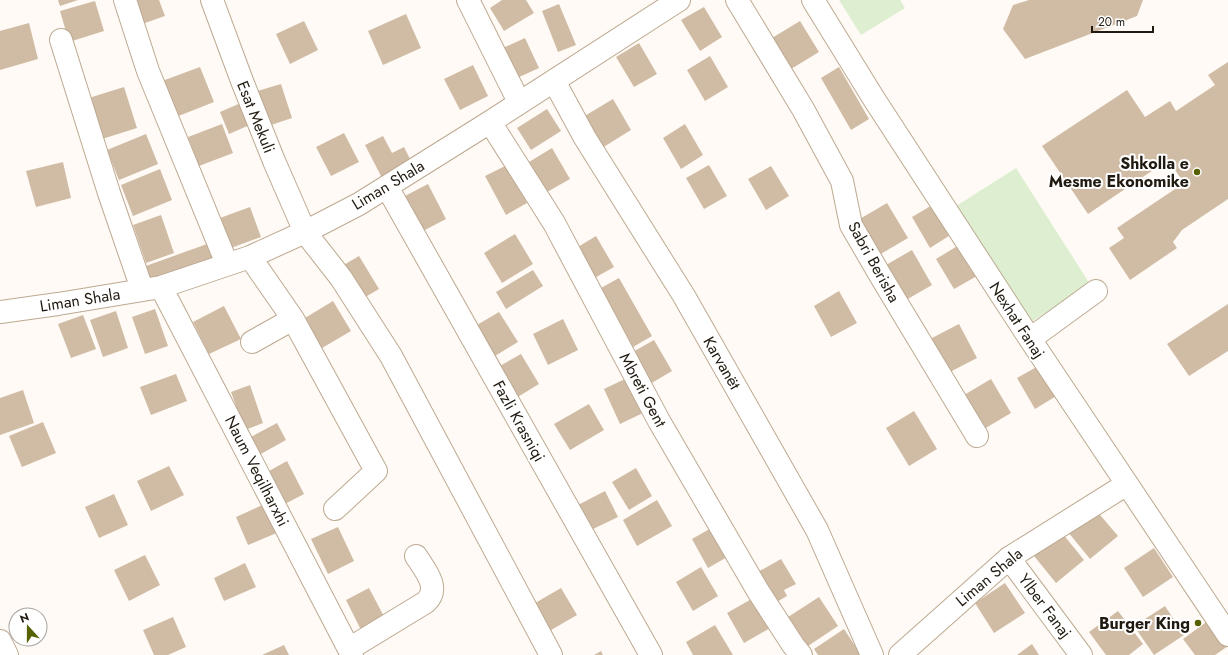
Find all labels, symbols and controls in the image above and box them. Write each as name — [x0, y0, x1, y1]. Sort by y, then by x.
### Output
scale bar — [1092, 8, 1153, 34]
text: 20 m — [1098, 13, 1125, 31]
street label: Esat Mekuli — [231, 78, 281, 156]
place label: Shkolla e Mesme Ekonomike — [1049, 152, 1189, 193]
street label: Liman Shala — [347, 154, 429, 216]
marker: Shkolla e Mesme Ekonomike — [1192, 167, 1202, 177]
street label: Sabri Berisha — [842, 217, 906, 307]
street label: Nexhat Fanaj — [984, 277, 1050, 363]
street label: Liman Shala — [38, 282, 122, 318]
street label: Karvanët — [698, 332, 747, 394]
street label: Mbreti Gent — [614, 349, 672, 431]
street label: Fazli Krasniqi — [487, 376, 551, 466]
street label: Naum Veqilharxhi — [219, 412, 295, 530]
street label: Liman Shala — [951, 542, 1027, 612]
street label: Ylber Fanaj — [1013, 569, 1077, 643]
north arrow — [8, 607, 48, 647]
text: N — [17, 609, 31, 627]
place label: Burger King — [1099, 612, 1190, 635]
marker: Burger King — [1193, 618, 1203, 628]

